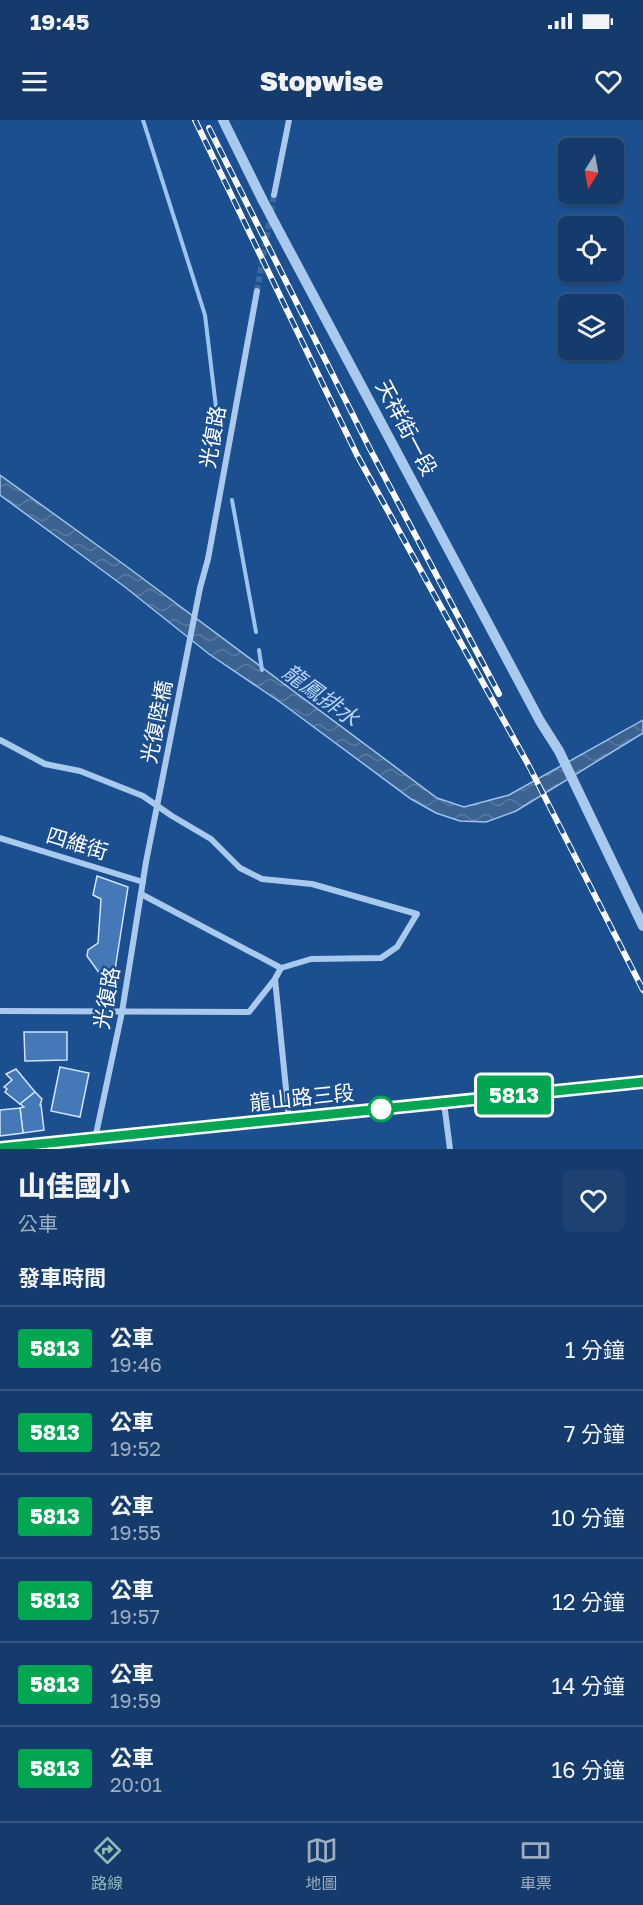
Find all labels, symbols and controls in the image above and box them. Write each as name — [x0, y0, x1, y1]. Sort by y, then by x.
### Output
text: 19:45 — [30, 8, 90, 35]
icon: menu — [18, 65, 51, 98]
text: Stopwise — [260, 65, 383, 97]
icon: heart — [592, 65, 625, 98]
north arrow — [558, 138, 624, 204]
map controls — [558, 138, 624, 360]
button: locate — [558, 216, 624, 282]
button: layers — [558, 294, 624, 360]
street label: 天祥街一段 — [371, 375, 443, 480]
street label: 光復路 — [194, 404, 230, 470]
water label: 龍鳳排水 — [278, 658, 366, 732]
street label: 光復陸橋 — [135, 678, 177, 766]
street label: 四維街 — [43, 821, 111, 865]
street label: 光復路 — [88, 965, 124, 1031]
line badge: 5813 — [472, 1076, 556, 1114]
street label: 龍山路三段 — [248, 1079, 355, 1115]
text: 5813 — [489, 1082, 539, 1108]
unlabelled marker — [368, 1096, 394, 1122]
text: 山佳國小 — [18, 1169, 130, 1202]
button: heart — [562, 1169, 625, 1232]
text: 公車 — [18, 1211, 58, 1235]
text: 發車時間 — [18, 1264, 106, 1291]
text: 公車 — [110, 1324, 154, 1351]
text: 5813 — [30, 1335, 80, 1361]
text: 1 分鐘 — [565, 1336, 625, 1363]
text: 19:46 — [110, 1352, 162, 1376]
text: 公車 — [110, 1408, 154, 1435]
text: 5813 — [30, 1419, 80, 1445]
text: 7 分鐘 — [564, 1420, 625, 1447]
text: 19:52 — [110, 1436, 161, 1460]
text: 公車 — [110, 1492, 154, 1519]
text: 5813 — [30, 1503, 80, 1529]
text: 10 分鐘 — [551, 1504, 625, 1531]
text: 19:55 — [110, 1520, 161, 1544]
text: 公車 — [110, 1576, 154, 1603]
text: 5813 — [30, 1587, 80, 1613]
text: 12 分鐘 — [552, 1588, 625, 1615]
text: 19:57 — [110, 1604, 160, 1628]
text: 公車 — [110, 1660, 154, 1687]
text: 5813 — [30, 1671, 80, 1697]
text: 14 分鐘 — [551, 1672, 625, 1699]
text: 19:59 — [110, 1688, 161, 1712]
text: 公車 — [110, 1744, 154, 1771]
text: 5813 — [30, 1755, 80, 1781]
text: 16 分鐘 — [552, 1756, 625, 1783]
text: 20:01 — [110, 1772, 162, 1796]
tab: 路線 — [91, 1834, 124, 1894]
tab: 地圖 — [305, 1834, 338, 1894]
tab: 車票 — [519, 1834, 552, 1894]

